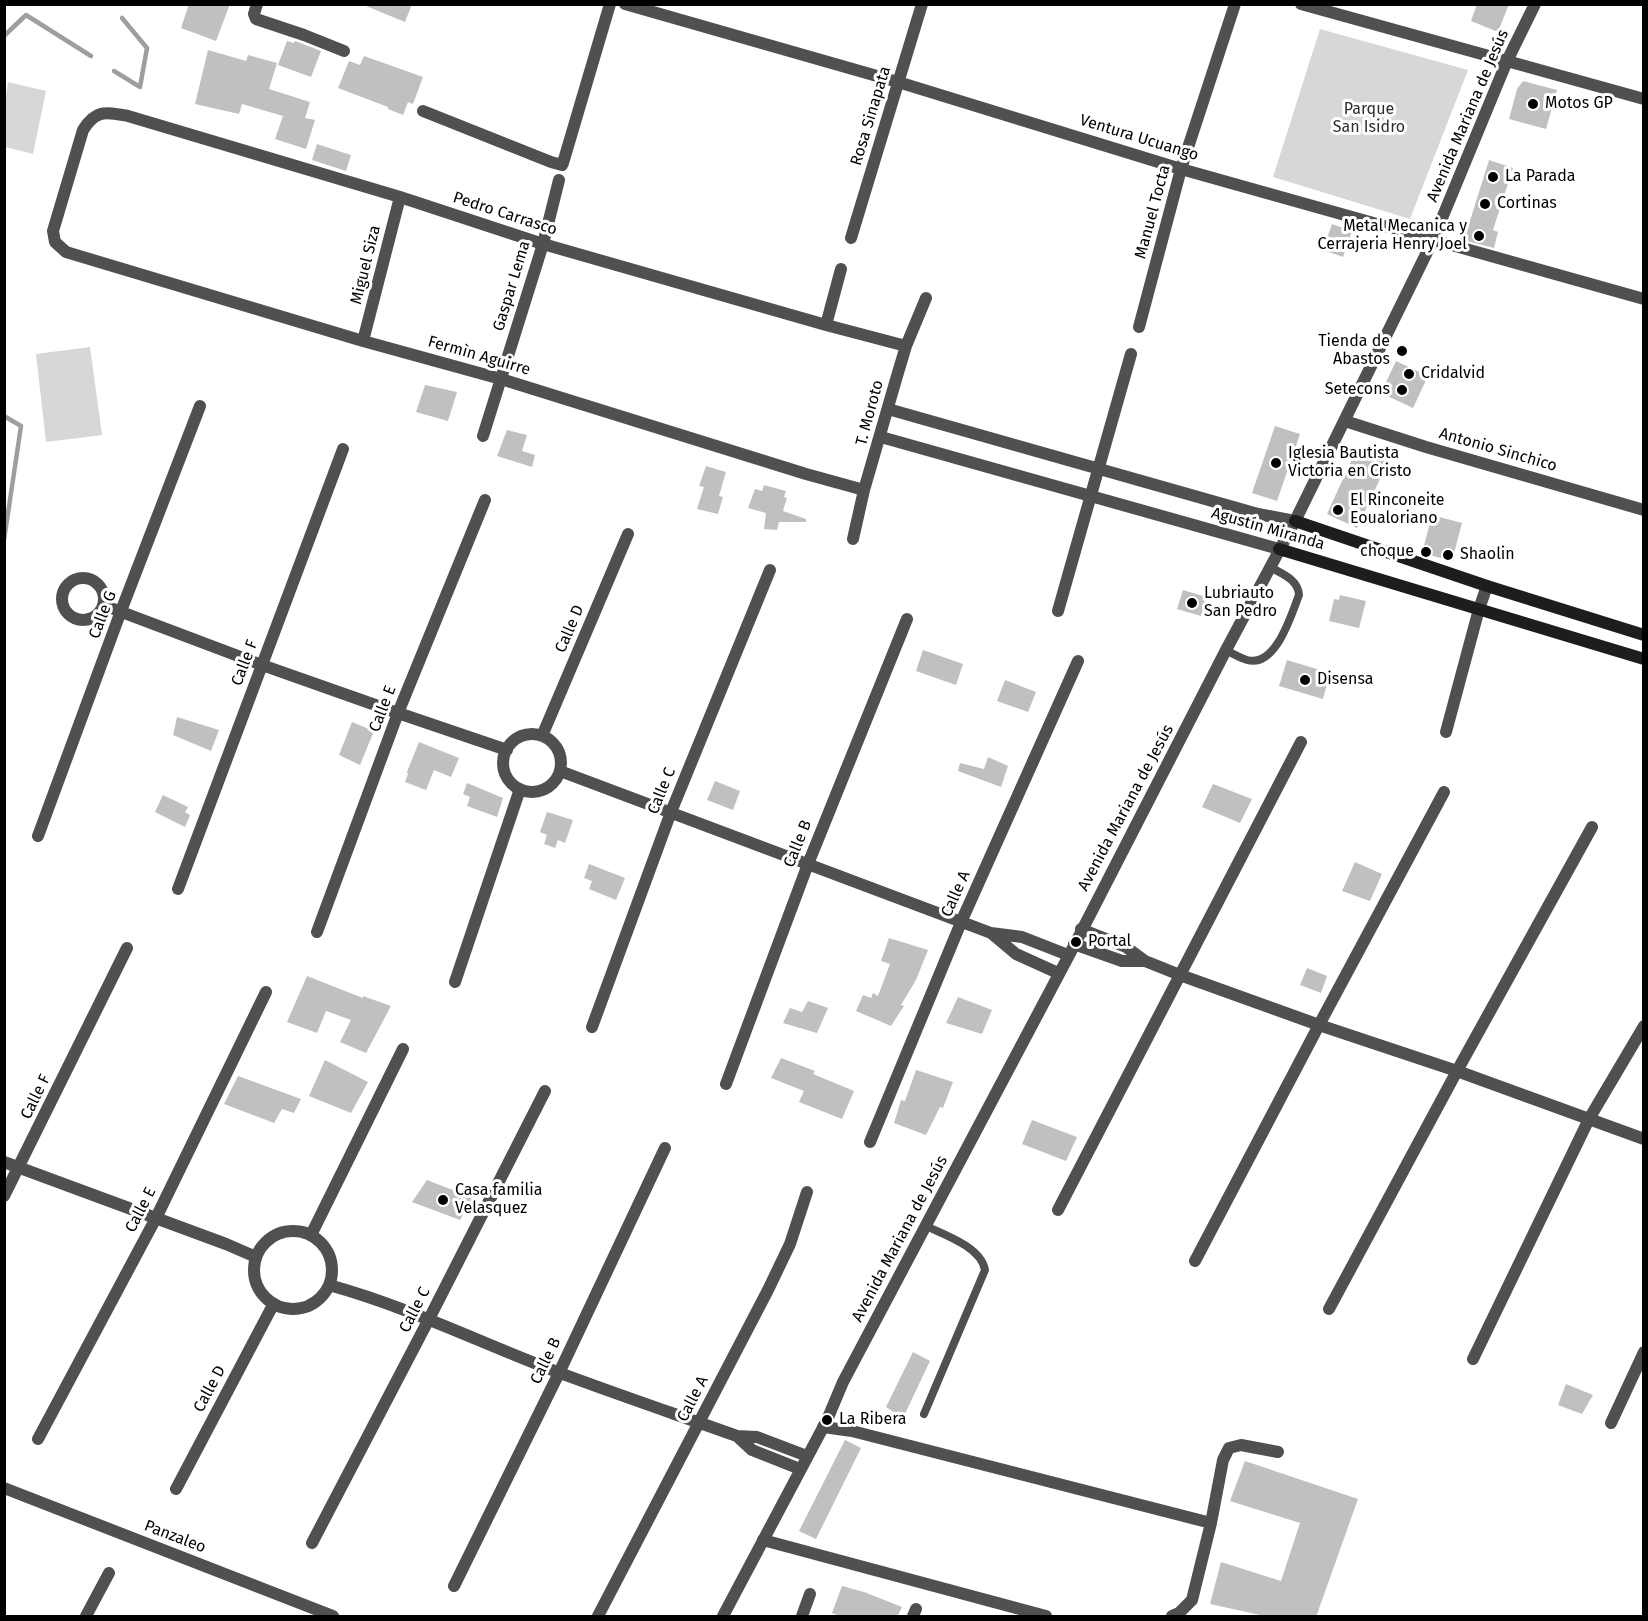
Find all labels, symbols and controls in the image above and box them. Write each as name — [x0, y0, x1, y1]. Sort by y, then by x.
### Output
street label: Avenida Mariana de Jesús — [1423, 27, 1513, 205]
street label: Rosa Sinapata — [847, 64, 895, 168]
place label: Motos GP — [1545, 94, 1613, 114]
marker: Motos GP — [1526, 97, 1540, 111]
park label: Parque San Isidro — [1333, 100, 1405, 138]
street label: Ventura Ucuango — [1077, 111, 1201, 165]
street label: Manuel Tocta — [1131, 163, 1175, 261]
place label: La Parada — [1505, 167, 1575, 187]
marker: La Parada — [1486, 170, 1500, 184]
street label: Pedro Carrasco — [451, 188, 559, 240]
place label: Cortinas — [1497, 194, 1557, 214]
marker: Cortinas — [1478, 197, 1492, 211]
place label: Metal Mecanica y Cerrajeria Henry Joel — [1318, 217, 1467, 255]
street label: Miguel Siza — [347, 223, 385, 307]
marker: Metal Mecanica y Cerrajeria Henry Joel — [1472, 229, 1486, 243]
street label: Gaspar Lema — [489, 239, 535, 333]
street label: Fermìn Aguirre — [426, 332, 532, 380]
place label: Tienda de Abastos — [1318, 332, 1390, 370]
marker: Tienda de Abastos — [1395, 344, 1409, 358]
place label: Cridalvid — [1421, 364, 1485, 384]
marker: Cridalvid — [1402, 367, 1416, 381]
street label: T. Moroto — [852, 378, 888, 448]
place label: Setecons — [1325, 380, 1390, 400]
marker: Setecons — [1395, 383, 1409, 397]
street label: Antonio Sinchico — [1437, 424, 1559, 476]
place label: Iglesia Bautista Victoria en Cristo — [1288, 444, 1412, 482]
marker: Iglesia Bautista Victoria en Cristo — [1269, 456, 1283, 470]
place label: El Rinconeite Eoualoriano — [1350, 491, 1444, 529]
marker: El Rinconeite Eoualoriano — [1331, 503, 1345, 517]
street label: Agustín Miranda — [1209, 504, 1327, 554]
place label: choque — [1360, 542, 1414, 562]
marker: choque — [1419, 545, 1433, 559]
place label: Shaolin — [1460, 545, 1515, 565]
marker: Shaolin — [1441, 548, 1455, 562]
place label: Lubriauto San Pedro — [1204, 584, 1277, 622]
street label: Calle G — [85, 588, 121, 642]
marker: Lubriauto San Pedro — [1185, 596, 1199, 610]
street label: Calle D — [551, 602, 589, 656]
street label: Calle F — [228, 637, 262, 689]
place label: Disensa — [1317, 670, 1373, 690]
marker: Disensa — [1298, 673, 1312, 687]
street label: Calle E — [365, 683, 401, 735]
street label: Avenida Mariana de Jesús — [1074, 722, 1178, 894]
street label: Calle C — [644, 765, 680, 817]
street label: Calle B — [780, 818, 816, 870]
street label: Calle A — [937, 868, 975, 920]
place label: Portal — [1088, 932, 1131, 952]
marker: Portal — [1069, 935, 1083, 949]
street label: Calle F — [17, 1071, 55, 1123]
street label: Avenida Mariana de Jesús — [848, 1153, 952, 1325]
place label: Casa familia Velasquez — [455, 1181, 542, 1219]
street label: Calle E — [122, 1184, 160, 1236]
marker: Casa familia Velasquez — [436, 1193, 450, 1207]
street label: Calle C — [395, 1284, 435, 1336]
street label: Calle B — [527, 1335, 565, 1387]
street label: Calle D — [190, 1362, 230, 1416]
street label: Calle A — [673, 1373, 713, 1425]
place label: La Ribera — [839, 1410, 906, 1430]
marker: La Ribera — [820, 1413, 834, 1427]
street label: Panzaleo — [141, 1516, 209, 1558]

